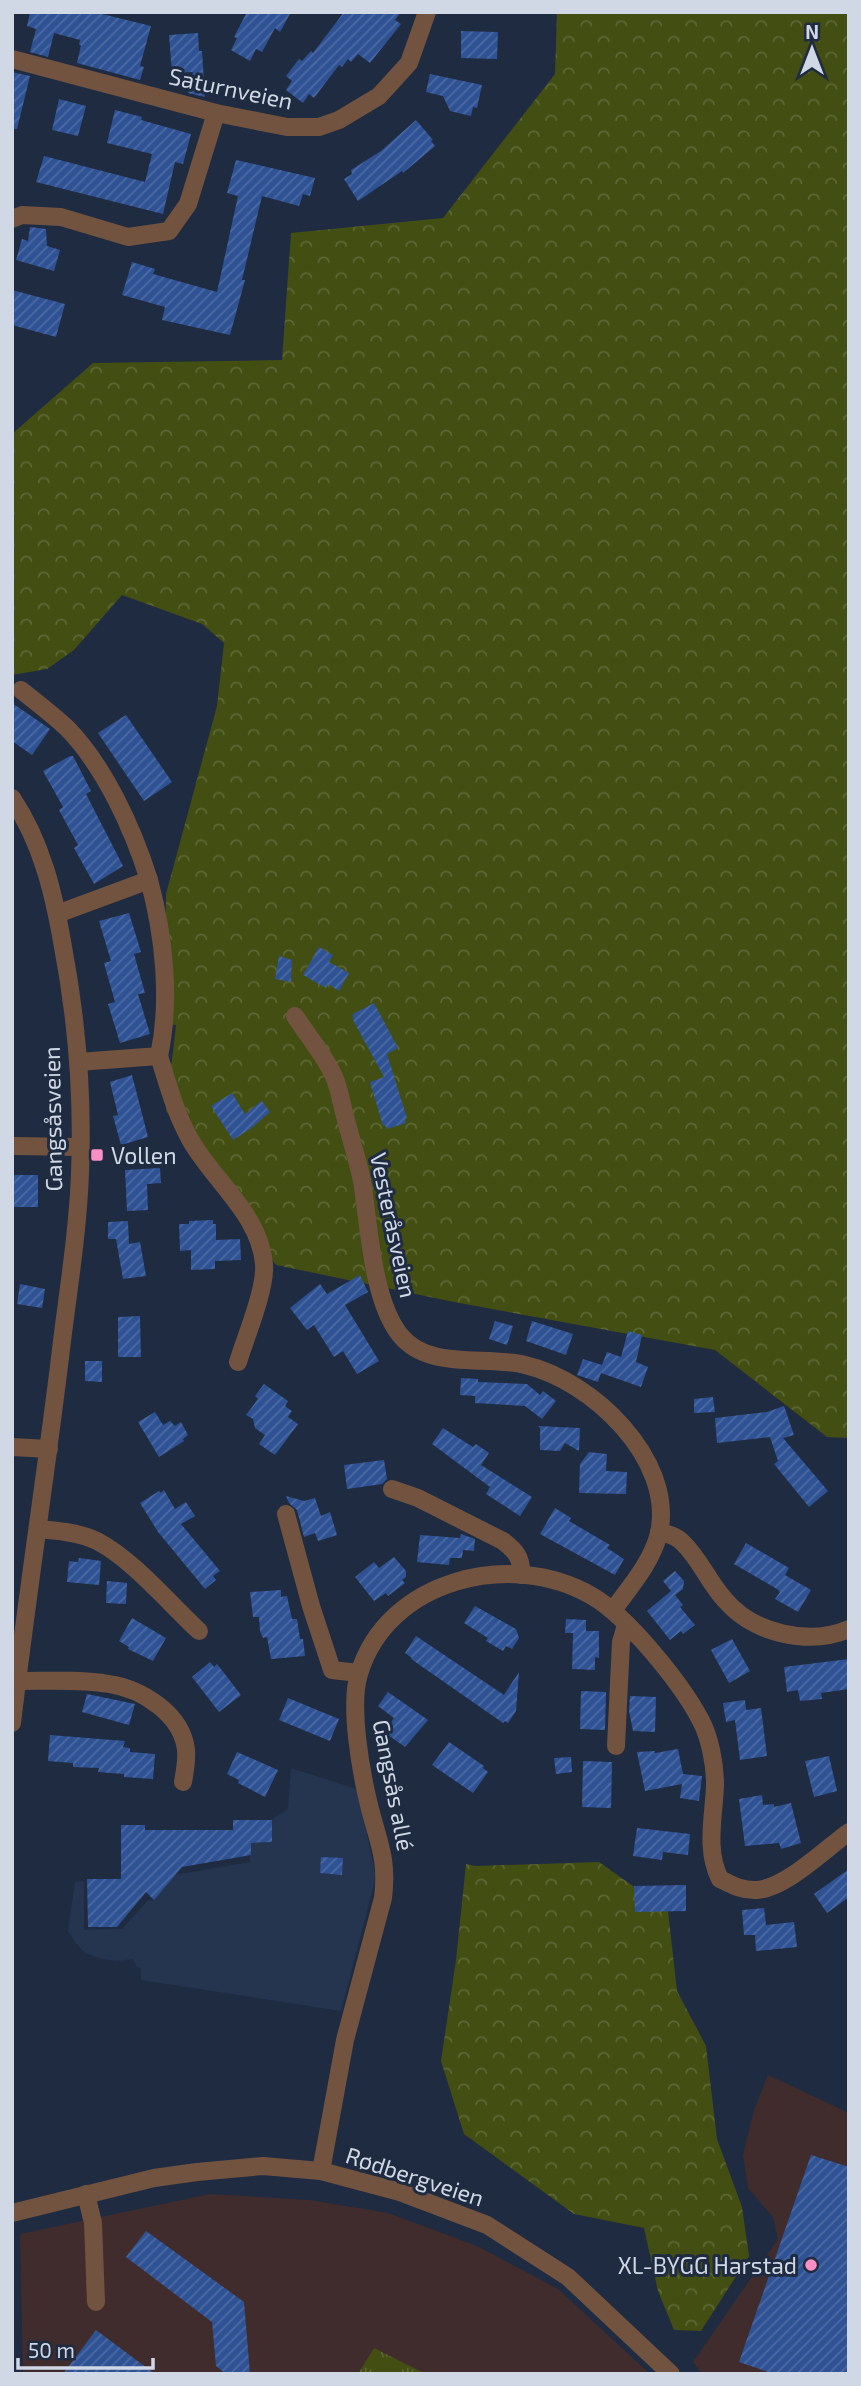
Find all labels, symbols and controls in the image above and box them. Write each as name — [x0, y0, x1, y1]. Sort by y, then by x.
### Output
north arrow — [777, 14, 847, 84]
text: N — [805, 20, 819, 43]
street label: Saturnveien — [167, 61, 295, 115]
street label: Gangsåsveien — [37, 1046, 67, 1192]
place label: Vollen — [111, 1141, 177, 1169]
marker: Vollen — [89, 1147, 105, 1163]
street label: Vesteråsveien — [365, 1150, 423, 1300]
street label: Gangsås allé — [368, 1717, 420, 1853]
street label: Rødbergveien — [342, 2140, 488, 2212]
place label: XL-BYGG Harstad — [618, 2251, 797, 2279]
marker: XL-BYGG Harstad — [803, 2257, 819, 2273]
scale bar — [18, 2326, 152, 2370]
text: 50 m — [28, 2337, 75, 2362]

